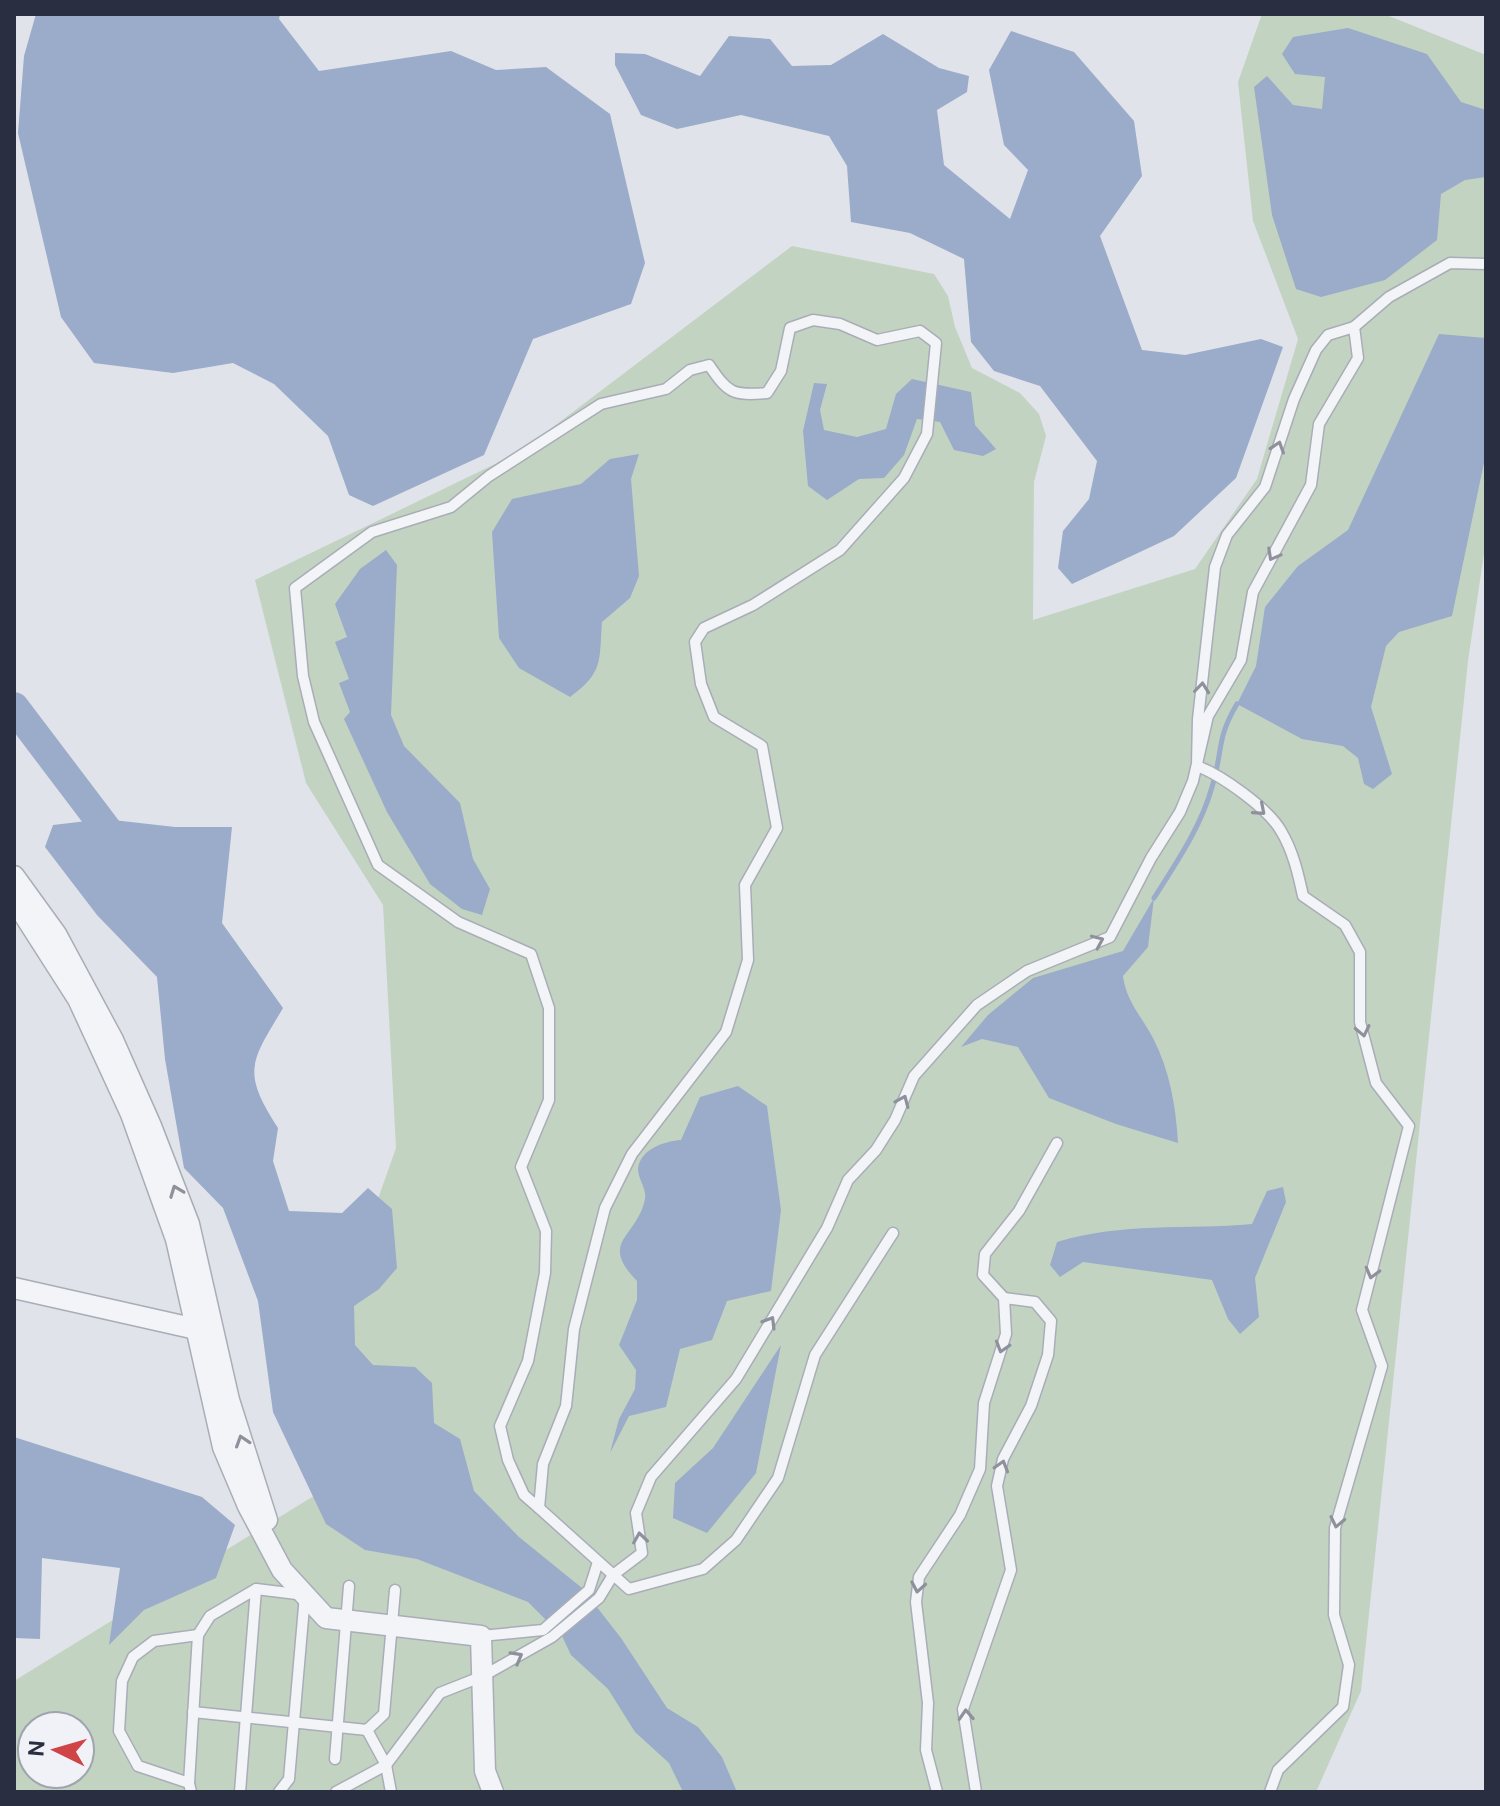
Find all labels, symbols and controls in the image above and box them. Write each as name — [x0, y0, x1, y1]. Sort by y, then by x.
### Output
one-way arrow — [1269, 440, 1285, 454]
one-way arrow — [1267, 547, 1282, 561]
one-way arrow — [1193, 681, 1210, 694]
one-way arrow — [1251, 800, 1266, 815]
one-way arrow — [1089, 935, 1104, 951]
one-way arrow — [1354, 1023, 1371, 1037]
one-way arrow — [894, 1095, 910, 1109]
one-way arrow — [169, 1184, 186, 1198]
one-way arrow — [1365, 1266, 1381, 1280]
one-way arrow — [760, 1316, 776, 1331]
one-way arrow — [995, 1339, 1011, 1353]
one-way arrow — [236, 1435, 252, 1449]
one-way arrow — [993, 1459, 1009, 1473]
one-way arrow — [1330, 1515, 1347, 1529]
one-way arrow — [632, 1531, 649, 1545]
one-way arrow — [911, 1581, 928, 1594]
one-way arrow — [509, 1651, 524, 1666]
one-way arrow — [957, 1709, 974, 1721]
north arrow — [16, 1710, 96, 1790]
text: N — [21, 1739, 52, 1758]

